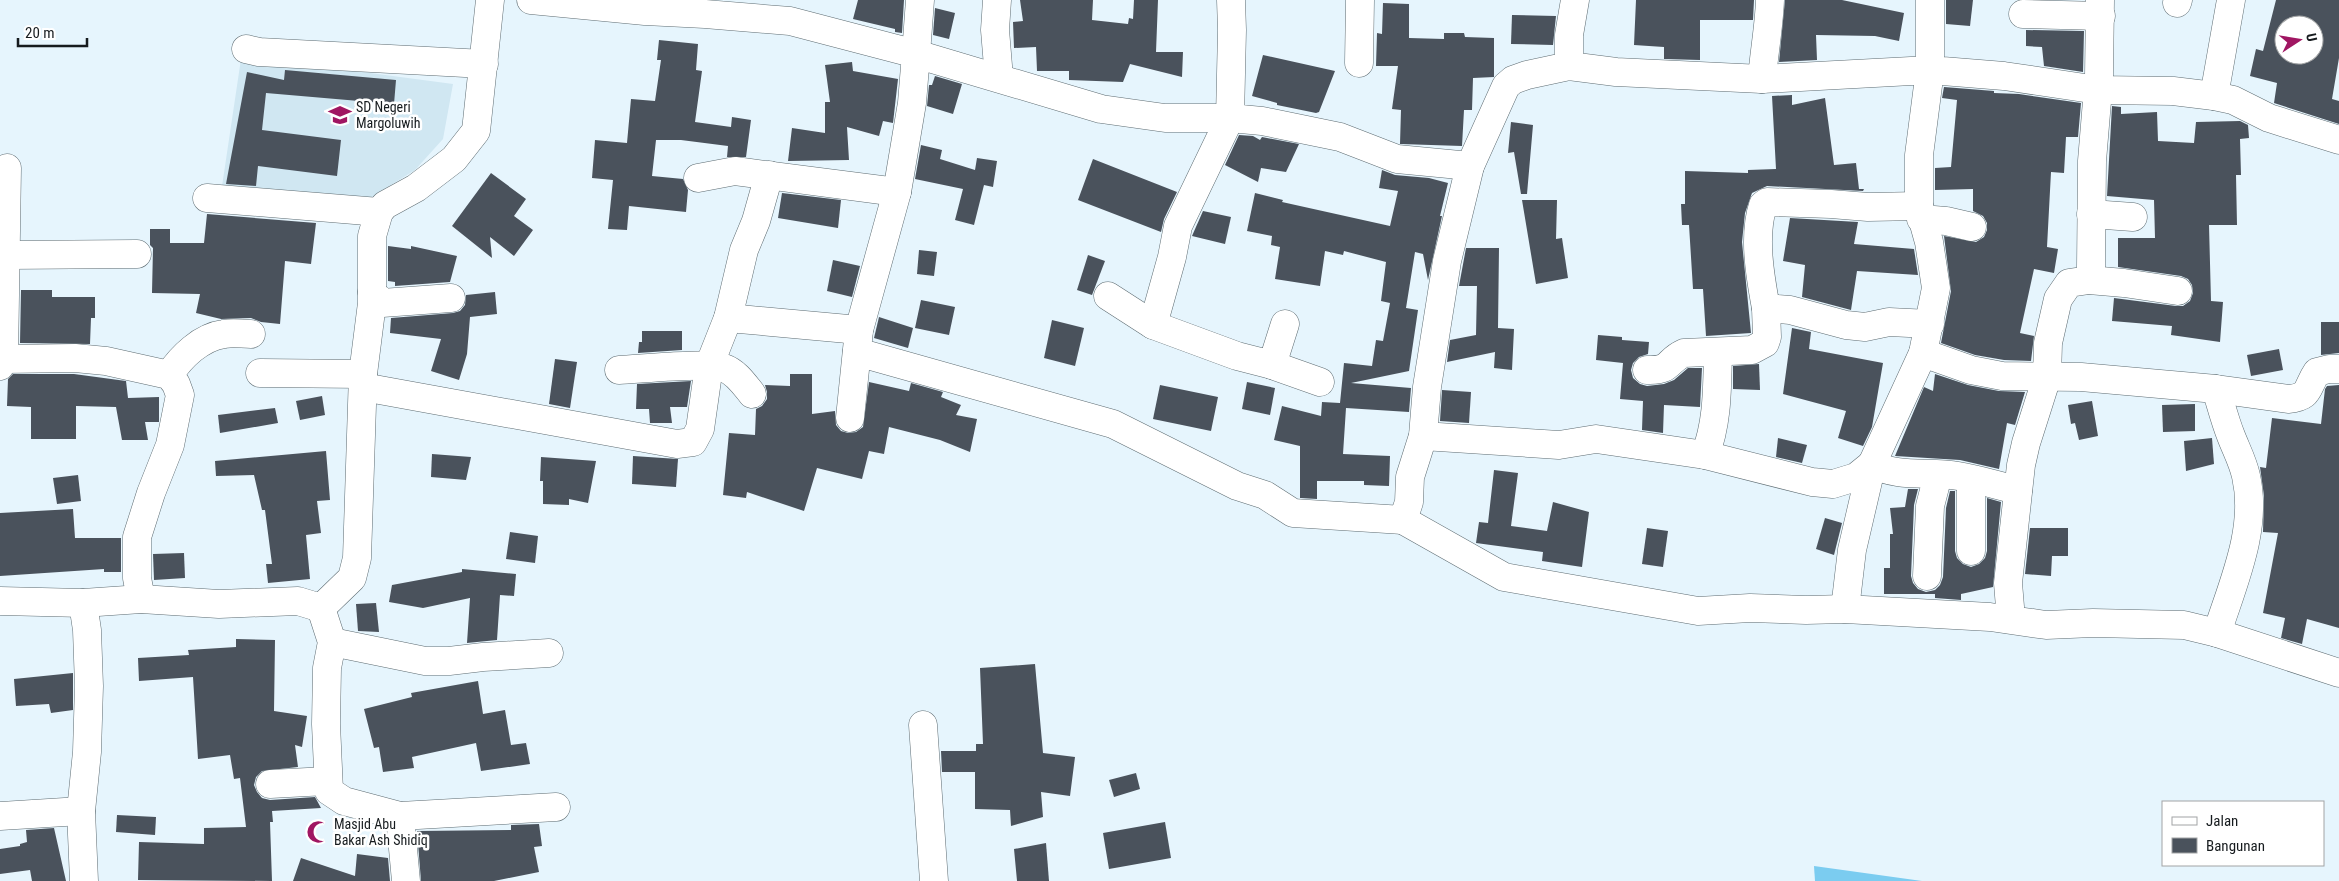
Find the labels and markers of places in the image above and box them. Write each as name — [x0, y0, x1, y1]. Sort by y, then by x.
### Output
place label: SD Negeri Margoluwih — [356, 99, 420, 131]
school or university icon: SD Negeri Margoluwih — [327, 102, 353, 128]
place label: Masjid Abu Bakar Ash Shidiq — [334, 816, 428, 848]
mosque icon: Masjid Abu Bakar Ash Shidiq — [305, 819, 331, 845]

